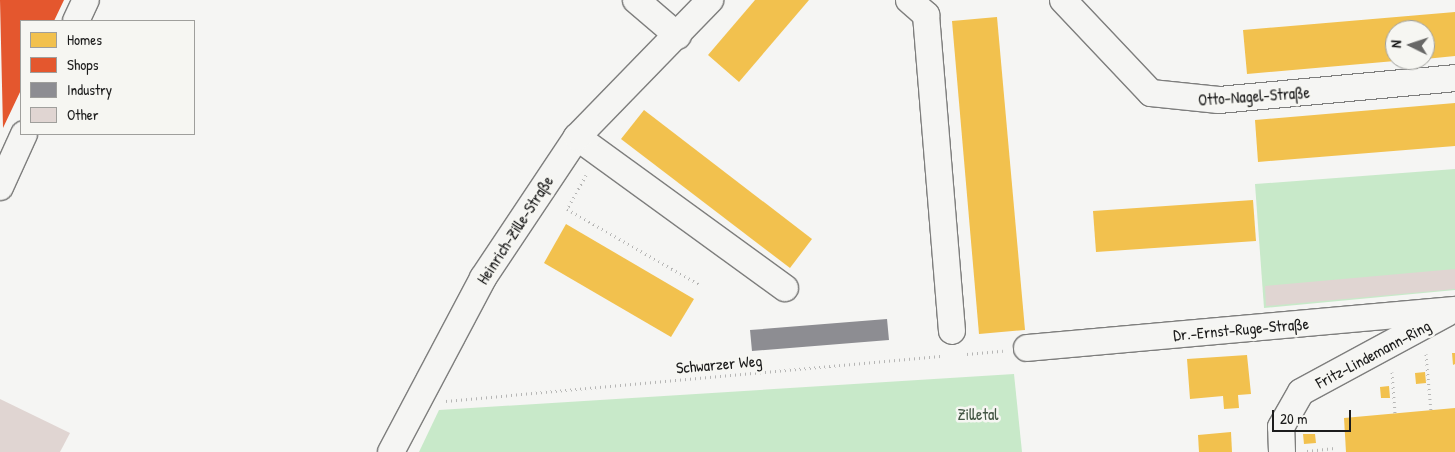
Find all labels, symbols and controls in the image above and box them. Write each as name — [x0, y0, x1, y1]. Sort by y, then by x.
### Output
legend — [20, 20, 195, 135]
north arrow — [1385, 20, 1435, 70]
text: Homes — [67, 29, 102, 50]
text: N — [1386, 40, 1405, 48]
text: Shops — [67, 54, 98, 75]
text: Industry — [67, 79, 112, 100]
street label: Otto-Nagel-Straße — [1198, 83, 1310, 109]
text: Other — [67, 104, 99, 125]
street label: Heinrich-Zille-Straße — [473, 172, 557, 288]
street label: Dr.-Ernst-Ruge-Straße — [1172, 314, 1310, 344]
street label: Fritz-Lindemann-Ring — [1312, 316, 1434, 392]
street label: Schwarzer Weg — [675, 351, 763, 377]
scale bar — [1275, 400, 1354, 432]
park label: Zilletal — [958, 404, 998, 424]
text: 20 m — [1280, 408, 1307, 429]

